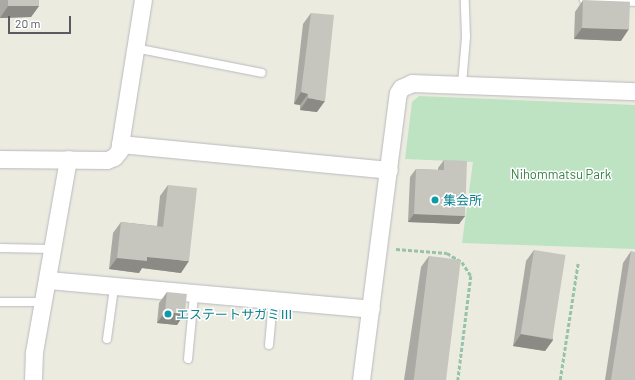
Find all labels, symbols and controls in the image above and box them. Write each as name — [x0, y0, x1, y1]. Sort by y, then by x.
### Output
scale bar — [10, 8, 73, 34]
text: 20 m — [15, 16, 41, 30]
park label: Nihommatsu Park — [511, 166, 611, 182]
place label: 集会所 — [443, 192, 482, 208]
marker: 集会所 — [430, 195, 440, 205]
place label: エステートサガミⅢ — [176, 306, 293, 322]
marker: エステートサガミⅢ — [163, 309, 173, 319]

